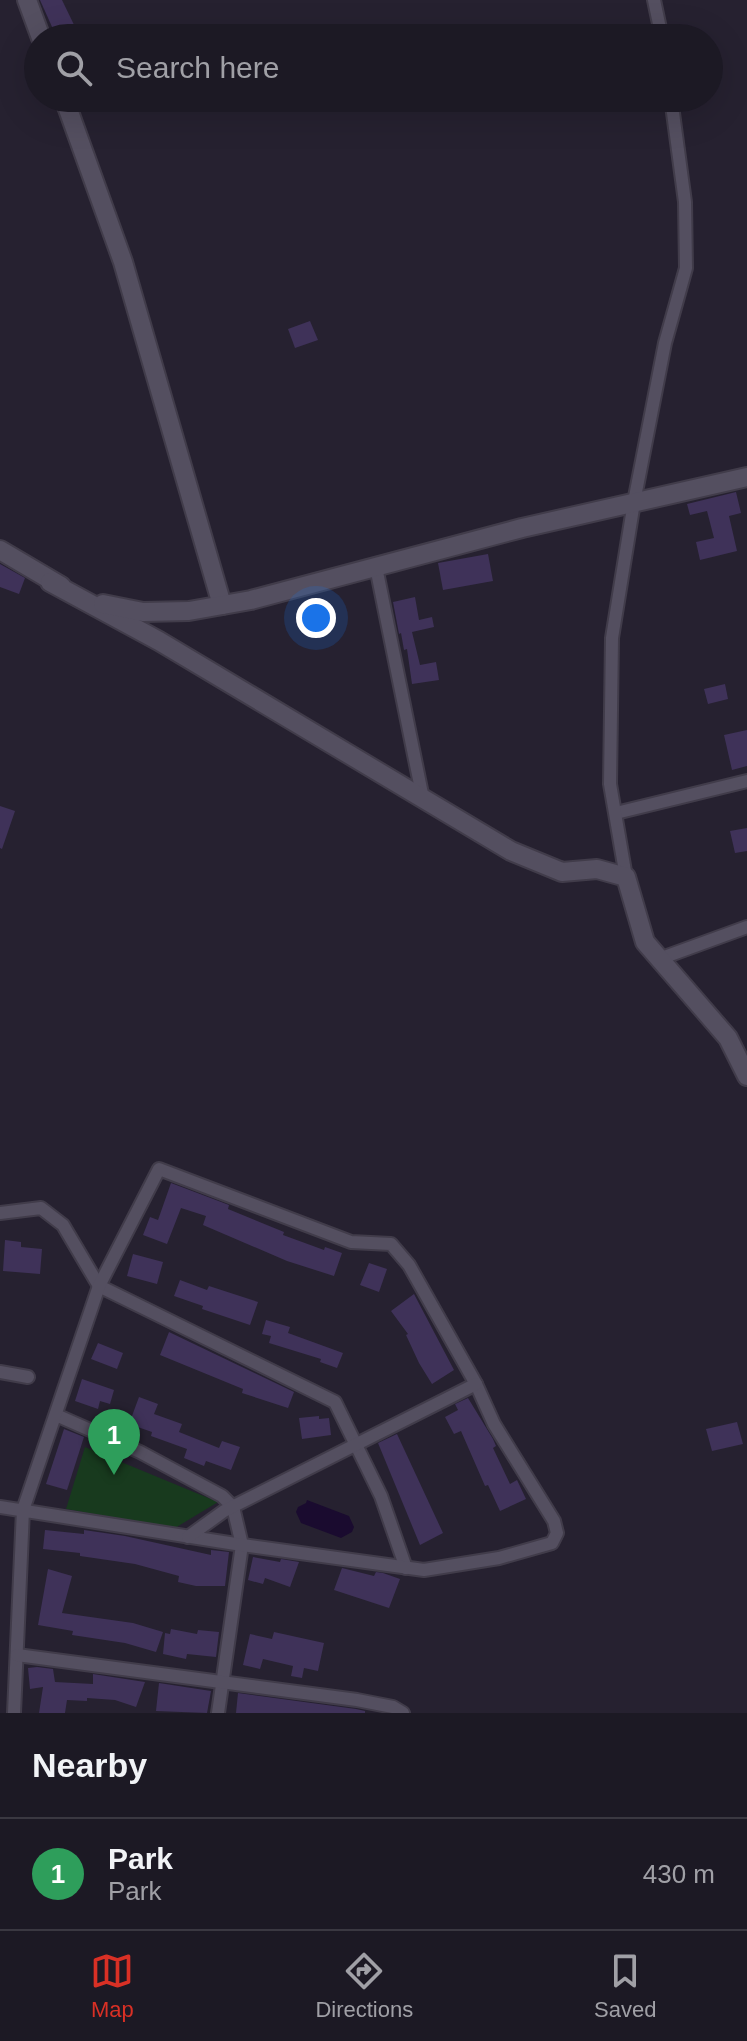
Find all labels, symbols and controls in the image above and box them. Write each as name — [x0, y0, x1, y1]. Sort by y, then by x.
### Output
search box — [24, 24, 723, 112]
icon: search — [52, 46, 96, 90]
text: Search here — [116, 51, 279, 84]
your location — [296, 598, 336, 638]
pin: 1 — [88, 1409, 140, 1475]
text: Nearby — [32, 1746, 147, 1784]
text: Park — [108, 1842, 173, 1875]
text: 1 — [51, 1859, 65, 1889]
text: 430 m — [643, 1859, 715, 1889]
text: Park — [108, 1876, 161, 1906]
tab: Map — [90, 1949, 134, 2023]
tab: Directions — [315, 1949, 413, 2023]
tab: Saved — [594, 1949, 657, 2023]

